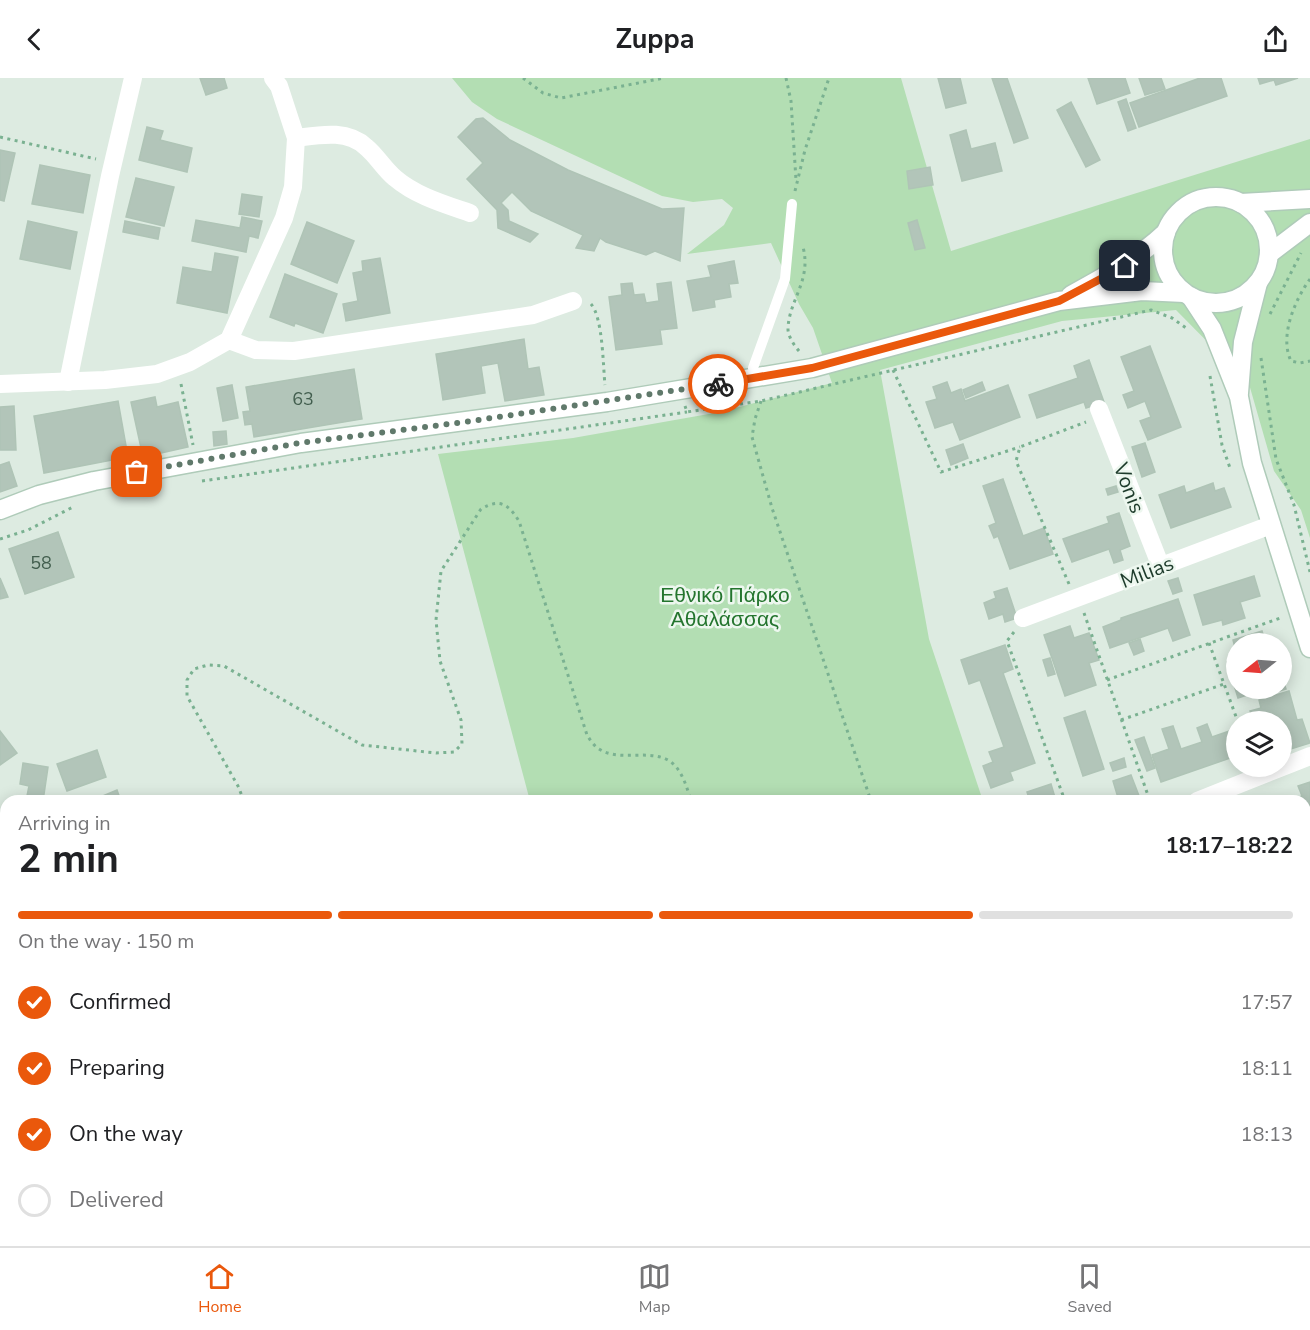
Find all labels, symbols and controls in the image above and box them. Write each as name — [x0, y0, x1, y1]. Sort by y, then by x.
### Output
text: Zuppa — [616, 21, 694, 58]
icon: back — [18, 23, 51, 56]
icon: share — [1259, 23, 1292, 56]
pin — [1099, 240, 1150, 291]
icon: home — [1108, 249, 1141, 282]
courier — [688, 354, 748, 414]
icon: bike — [702, 368, 735, 401]
house number: 63 — [292, 387, 314, 411]
pin — [111, 446, 162, 497]
icon: bag — [120, 455, 153, 488]
street label: Vonis — [1106, 458, 1151, 517]
street label: Milias — [1116, 549, 1178, 595]
house number: 58 — [30, 551, 52, 575]
park label: Εθνικό Πάρκο Αθαλάσσας — [660, 581, 790, 633]
north arrow — [1226, 633, 1292, 699]
map controls — [1226, 633, 1292, 777]
button: layers — [1226, 711, 1292, 777]
text: Arriving in — [18, 810, 111, 837]
text: 18:17–18:22 — [1165, 831, 1293, 861]
text: 2 min — [18, 833, 119, 886]
text: On the way · 150 m — [18, 928, 194, 955]
icon: check — [18, 986, 51, 1019]
text: Confirmed — [69, 987, 171, 1017]
text: 17:57 — [1240, 989, 1293, 1016]
icon: check — [18, 1052, 51, 1085]
text: Preparing — [69, 1053, 165, 1083]
text: 18:11 — [1240, 1055, 1293, 1082]
icon: check — [18, 1118, 51, 1151]
text: On the way — [69, 1119, 183, 1149]
text: 18:13 — [1240, 1121, 1293, 1148]
text: Delivered — [69, 1185, 164, 1215]
tab: Home — [198, 1260, 242, 1318]
tab: Map — [638, 1260, 671, 1318]
tab: Saved — [1068, 1260, 1112, 1318]

